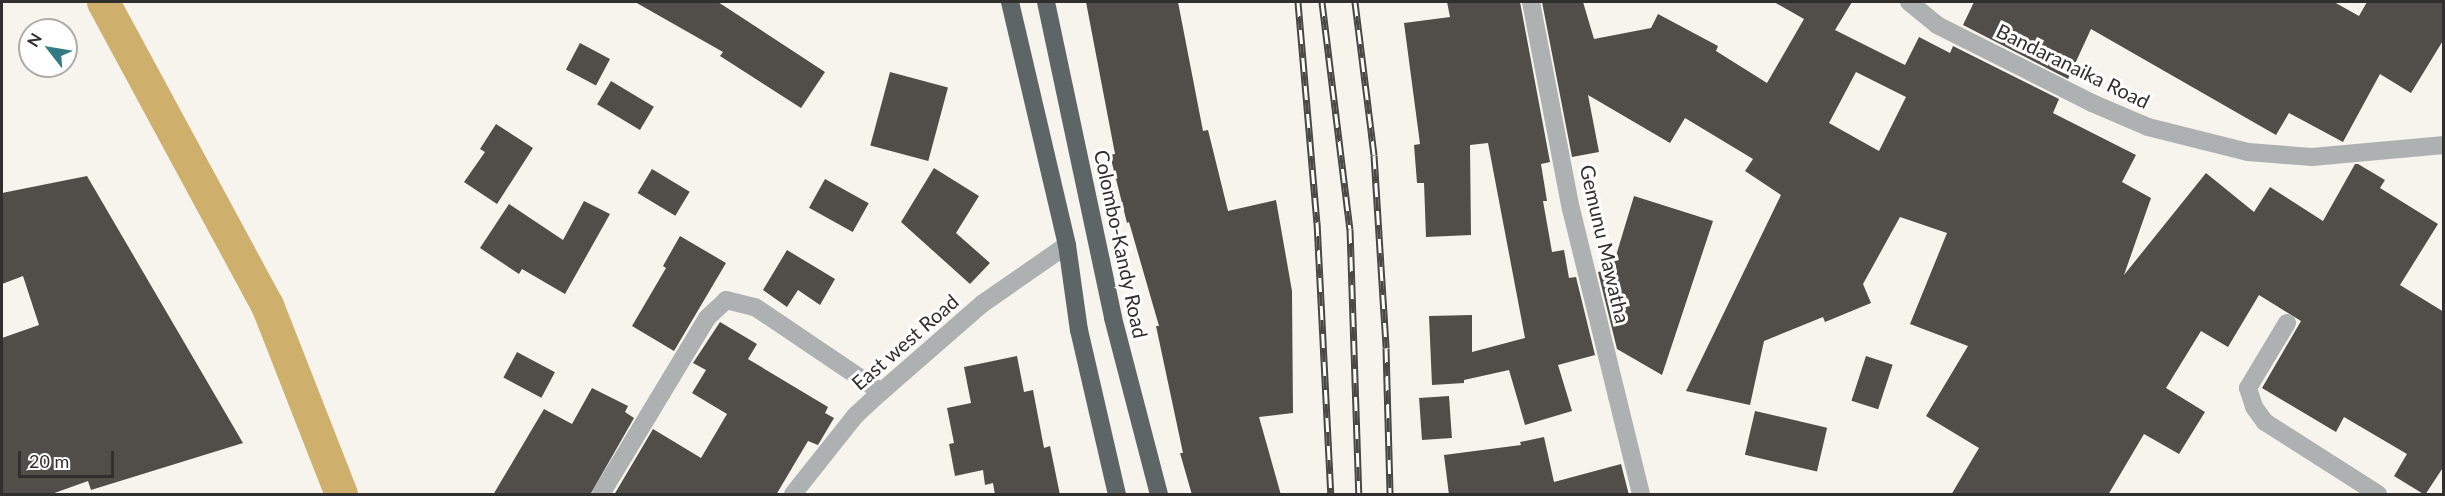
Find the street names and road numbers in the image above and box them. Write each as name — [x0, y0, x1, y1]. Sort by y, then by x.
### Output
street label: Bandaranaika Road — [1992, 18, 2154, 114]
street label: Colombo-Kandy Road — [1089, 147, 1153, 341]
street label: Gemunu Mawatha — [1575, 162, 1635, 326]
street label: East west Road — [847, 289, 963, 395]

